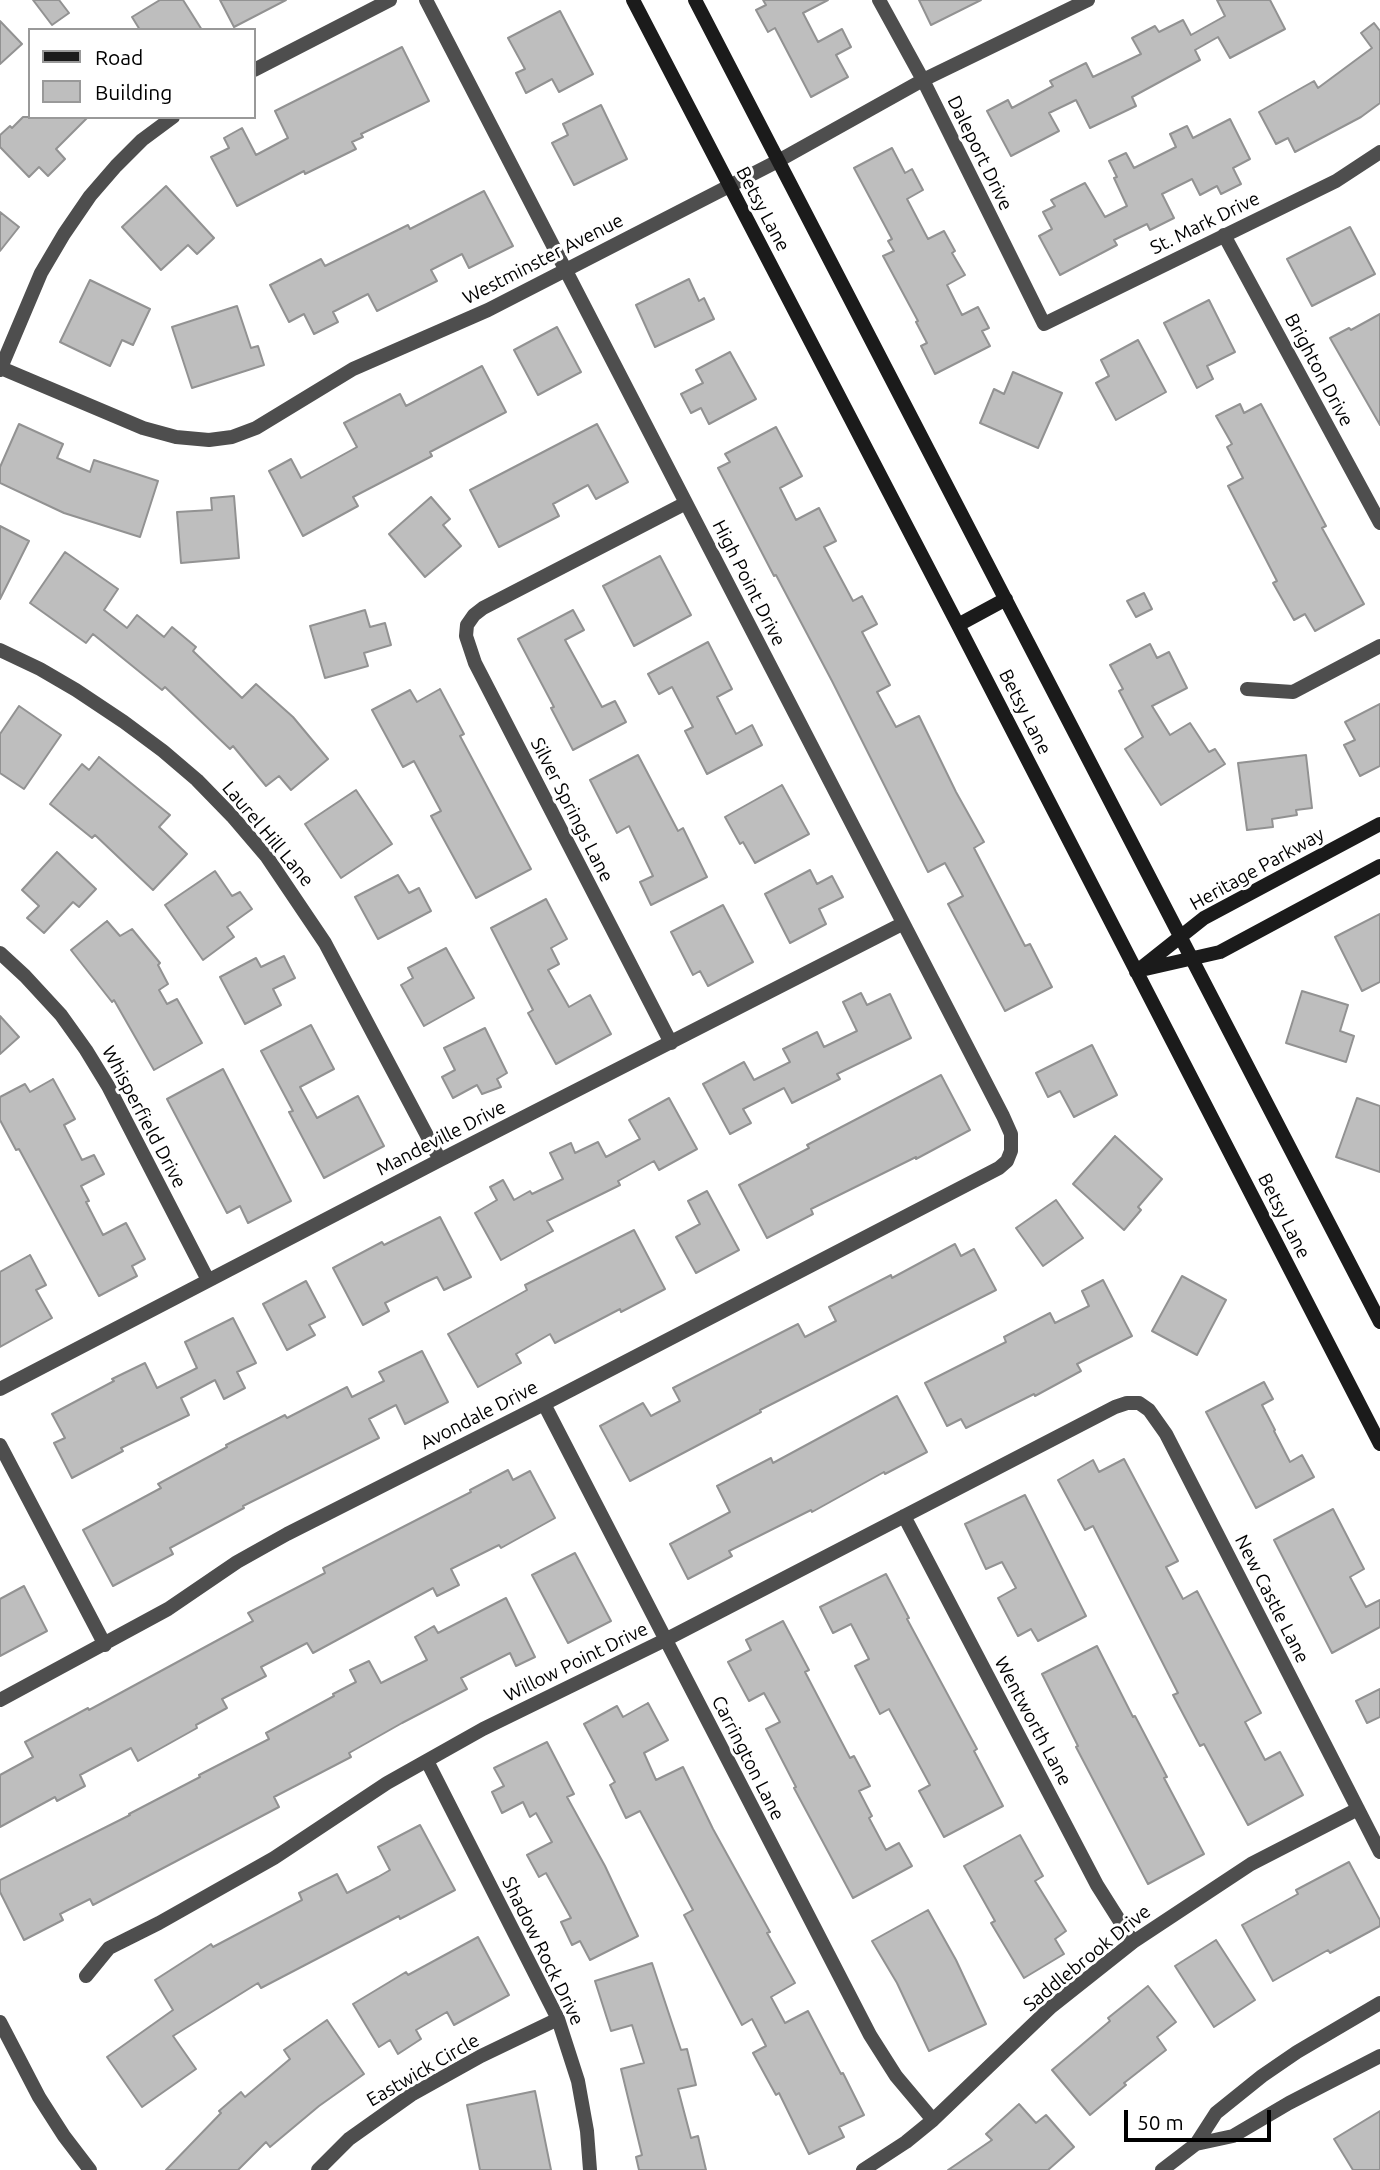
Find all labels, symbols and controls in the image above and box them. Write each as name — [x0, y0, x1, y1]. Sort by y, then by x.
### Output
legend — [28, 28, 256, 119]
text: Road — [95, 45, 143, 69]
text: Building — [95, 80, 172, 104]
street label: Daleport Drive — [942, 92, 1018, 214]
street label: Betsy Lane — [731, 163, 795, 255]
street label: St. Mark Drive — [1147, 187, 1263, 259]
street label: Westminster Avenue — [459, 209, 627, 309]
street label: Brighton Drive — [1280, 310, 1358, 430]
street label: High Point Drive — [707, 516, 791, 650]
street label: Betsy Lane — [994, 666, 1056, 758]
street label: Silver Springs Lane — [526, 734, 618, 886]
street label: Laurel Hill Lane — [217, 777, 319, 891]
street label: Heritage Parkway — [1186, 823, 1328, 915]
street label: Whisperfield Drive — [97, 1042, 191, 1192]
street label: Mandeville Drive — [372, 1096, 510, 1180]
street label: Betsy Lane — [1253, 1170, 1315, 1262]
street label: Avondale Drive — [416, 1376, 542, 1454]
street label: New Castle Lane — [1230, 1531, 1314, 1667]
street label: Willow Point Drive — [500, 1617, 652, 1707]
street label: Wentworth Lane — [989, 1653, 1077, 1789]
street label: Carrington Lane — [707, 1692, 789, 1824]
street label: Shadow Rock Drive — [497, 1873, 589, 2029]
street label: Saddlebrook Drive — [1019, 1900, 1155, 2016]
street label: Eastwick Circle — [363, 2029, 483, 2111]
scale bar — [1128, 2096, 1275, 2140]
text: 50 m — [1137, 2110, 1184, 2134]

